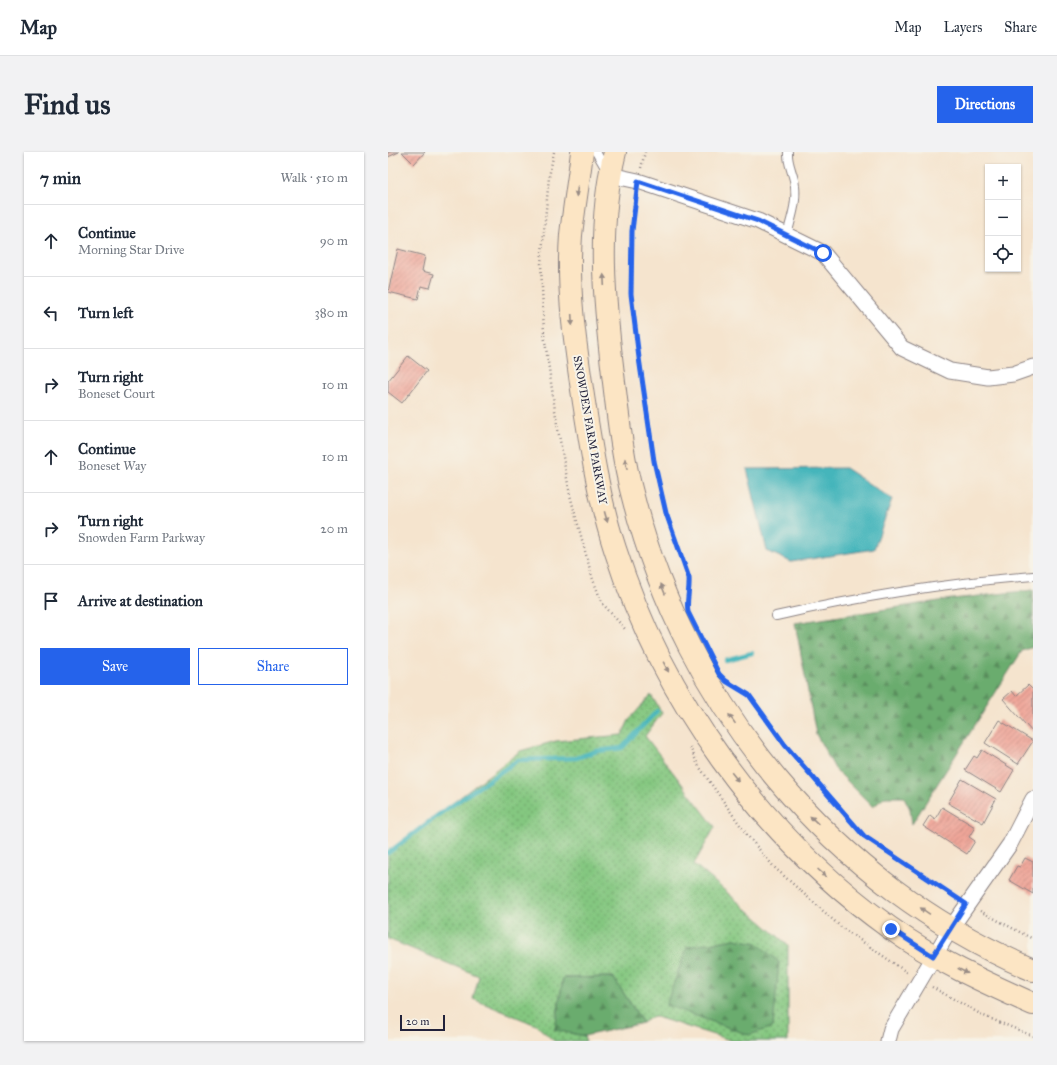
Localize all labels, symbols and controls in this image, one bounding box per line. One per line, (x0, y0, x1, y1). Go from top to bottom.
text: Map (20, 16, 57, 39)
text: Map (894, 19, 922, 36)
text: Layers (944, 19, 982, 36)
text: Share (1004, 19, 1037, 36)
button: Directions (937, 86, 1033, 123)
text: Find us (24, 87, 110, 122)
map controls (985, 164, 1021, 272)
button: + (985, 164, 1021, 200)
text: 7 min (40, 168, 81, 189)
text: Walk · 510 m (280, 170, 348, 186)
one-way arrow (574, 185, 580, 197)
button: − (985, 200, 1021, 236)
text: Continue (78, 224, 136, 242)
icon: ahead (40, 230, 62, 252)
text: 90 m (320, 233, 348, 249)
button: locate (985, 236, 1021, 272)
text: Morning Star Drive (78, 242, 185, 258)
route start (814, 244, 832, 262)
one-way arrow (601, 273, 607, 286)
icon: left (40, 302, 62, 324)
text: Turn left (78, 304, 134, 322)
text: 380 m (315, 305, 348, 321)
one-way arrow (569, 314, 575, 327)
street label: SNOWDEN FARM PARKWAY (571, 355, 610, 506)
text: Turn right (78, 368, 143, 386)
icon: right (40, 374, 62, 396)
text: 10 m (322, 377, 348, 393)
text: Boneset Court (78, 386, 155, 402)
text: Continue (78, 440, 136, 458)
icon: ahead (40, 446, 62, 468)
text: 10 m (322, 449, 348, 465)
text: Boneset Way (78, 458, 146, 474)
one-way arrow (623, 458, 629, 471)
one-way arrow (603, 511, 609, 523)
text: Turn right (78, 512, 143, 530)
icon: right (40, 518, 62, 540)
text: 20 m (320, 521, 348, 537)
text: Snowden Farm Parkway (78, 530, 205, 546)
one-way arrow (660, 583, 666, 594)
icon: arrive (40, 590, 62, 612)
text: Arrive at destination (78, 592, 203, 610)
button: Save (40, 648, 190, 685)
button: Share (198, 648, 348, 685)
one-way arrow (663, 661, 669, 673)
one-way arrow (728, 714, 736, 724)
one-way arrow (730, 772, 739, 783)
one-way arrow (809, 815, 819, 825)
one-way arrow (817, 868, 827, 878)
one-way arrow (920, 907, 930, 915)
route end (882, 920, 900, 938)
one-way arrow (957, 968, 969, 975)
scale bar (400, 1013, 445, 1032)
text: 20 m (406, 1015, 429, 1028)

